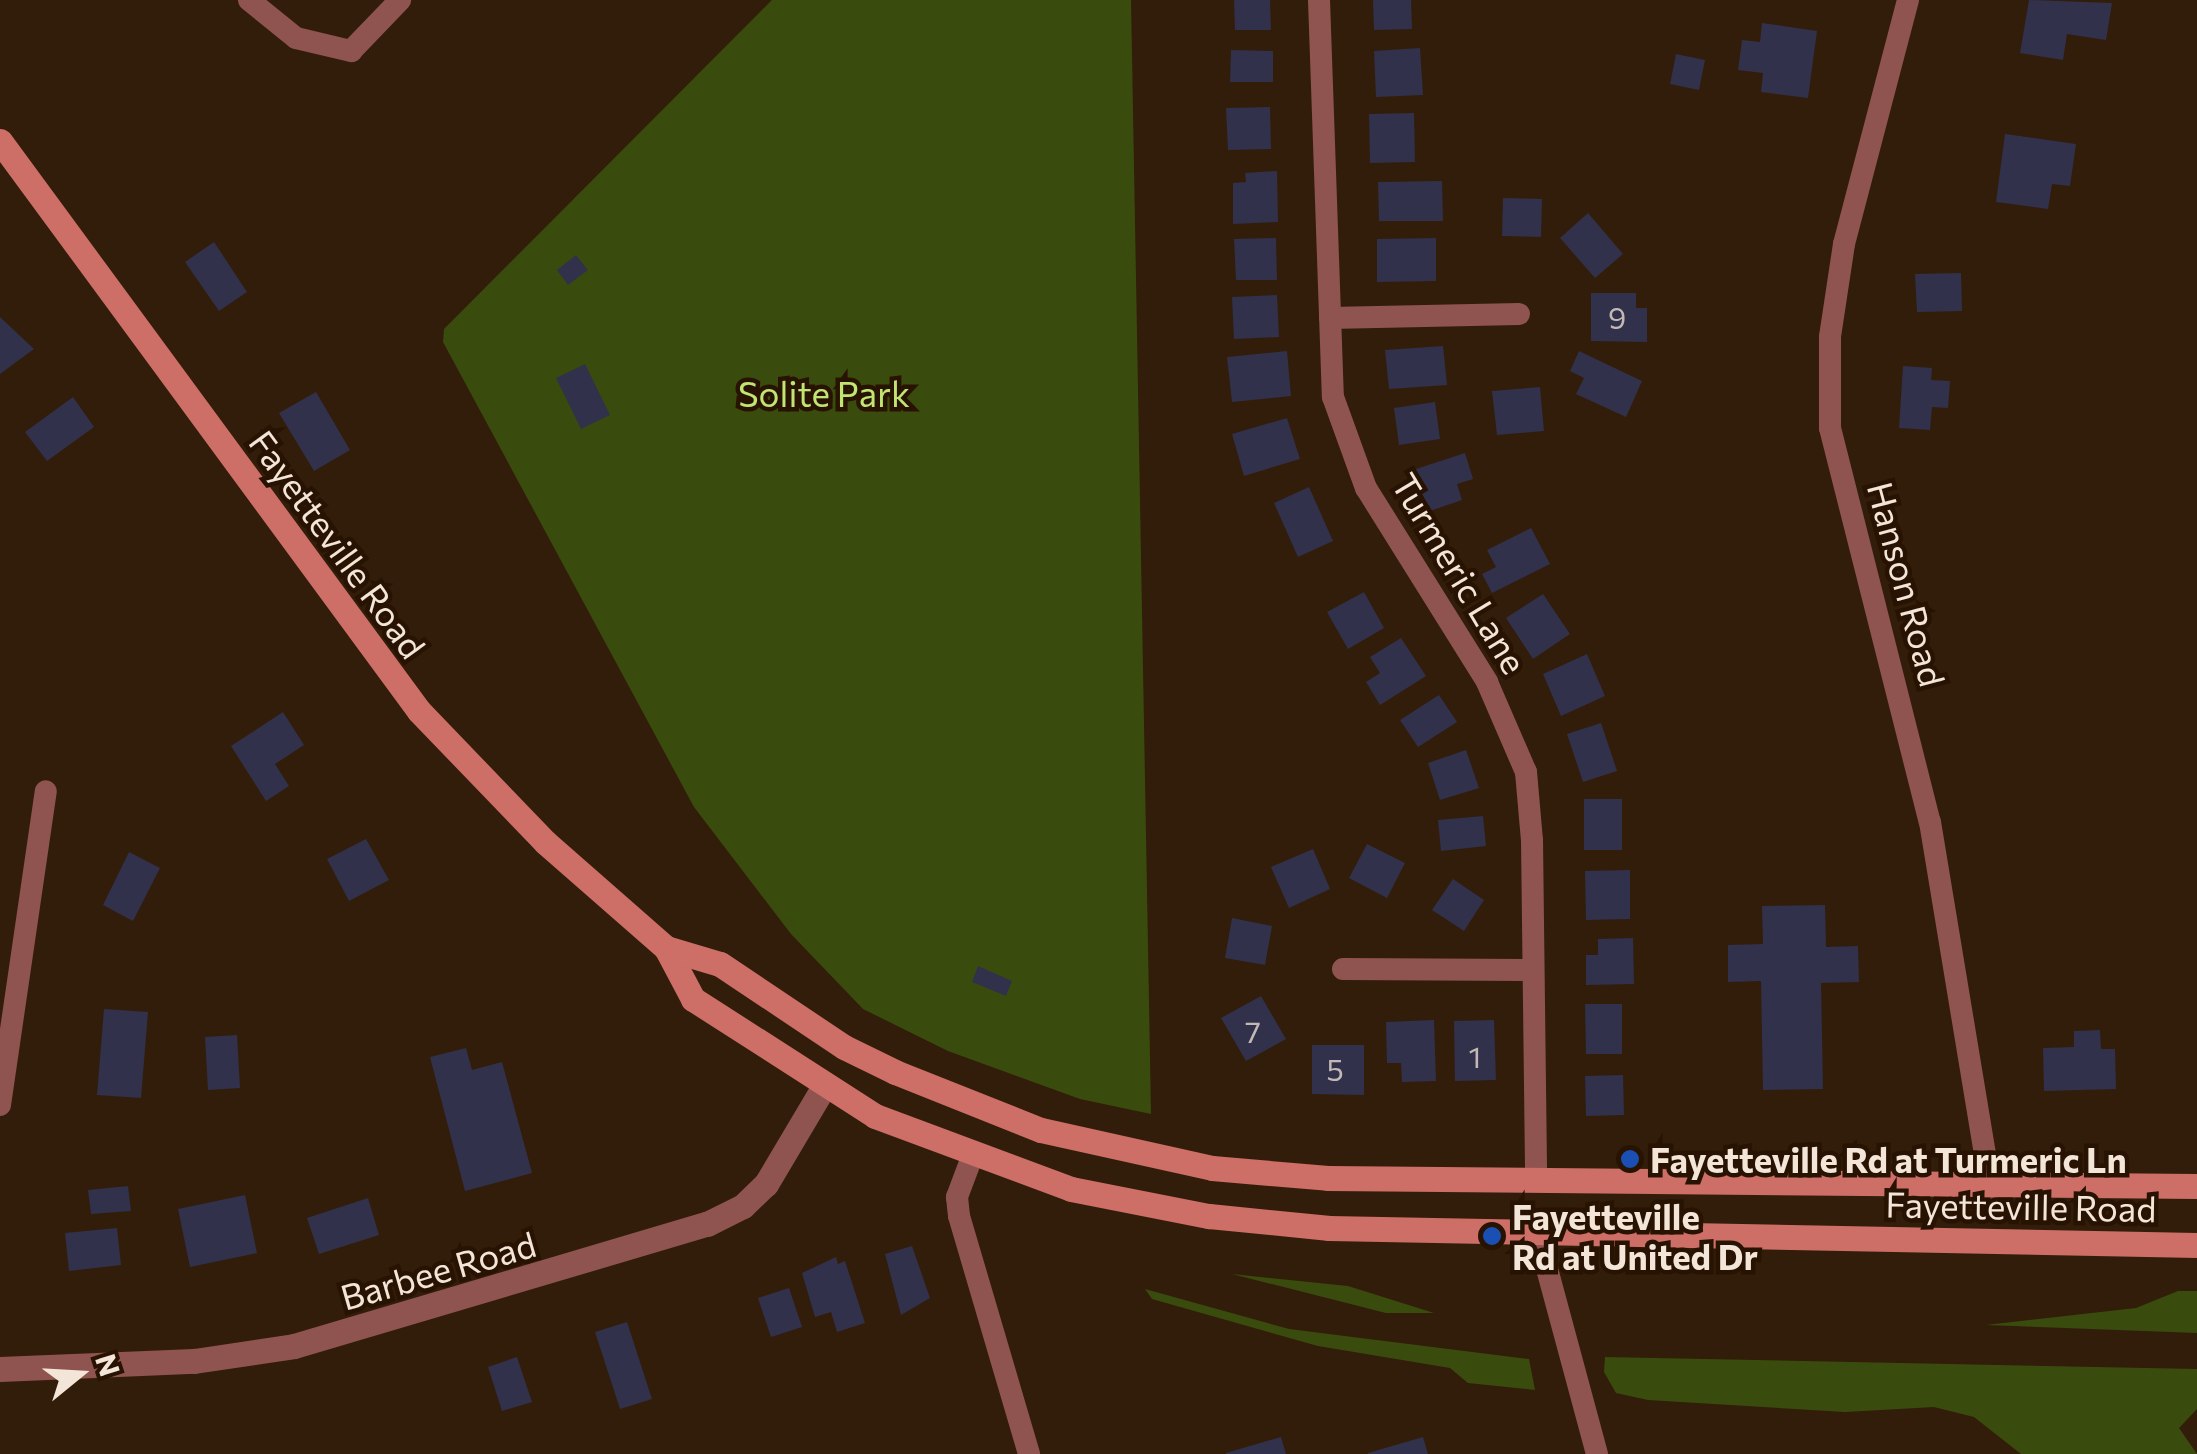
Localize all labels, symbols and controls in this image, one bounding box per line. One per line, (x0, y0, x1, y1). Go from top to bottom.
house number: 9 (1608, 299, 1626, 335)
park label: Solite Park (738, 372, 910, 414)
street label: Fayetteville Road (241, 422, 435, 666)
street label: Turmeric Lane (1384, 465, 1536, 681)
street label: Hanson Road (1860, 477, 1954, 691)
house number: 7 (1245, 1013, 1261, 1049)
house number: 1 (1469, 1038, 1481, 1074)
house number: 5 (1326, 1051, 1344, 1087)
place label: Fayetteville Rd at Turmeric Ln (1650, 1138, 2127, 1180)
marker: Fayetteville Rd at Turmeric Ln (1619, 1148, 1641, 1170)
street label: Fayetteville Road (1885, 1183, 2157, 1229)
place label: Fayetteville Rd at United Dr (1512, 1195, 1758, 1277)
street label: Barbee Road (336, 1222, 540, 1318)
marker: Fayetteville Rd at United Dr (1481, 1225, 1503, 1247)
north arrow (30, 1324, 130, 1424)
text: N (89, 1349, 128, 1380)

